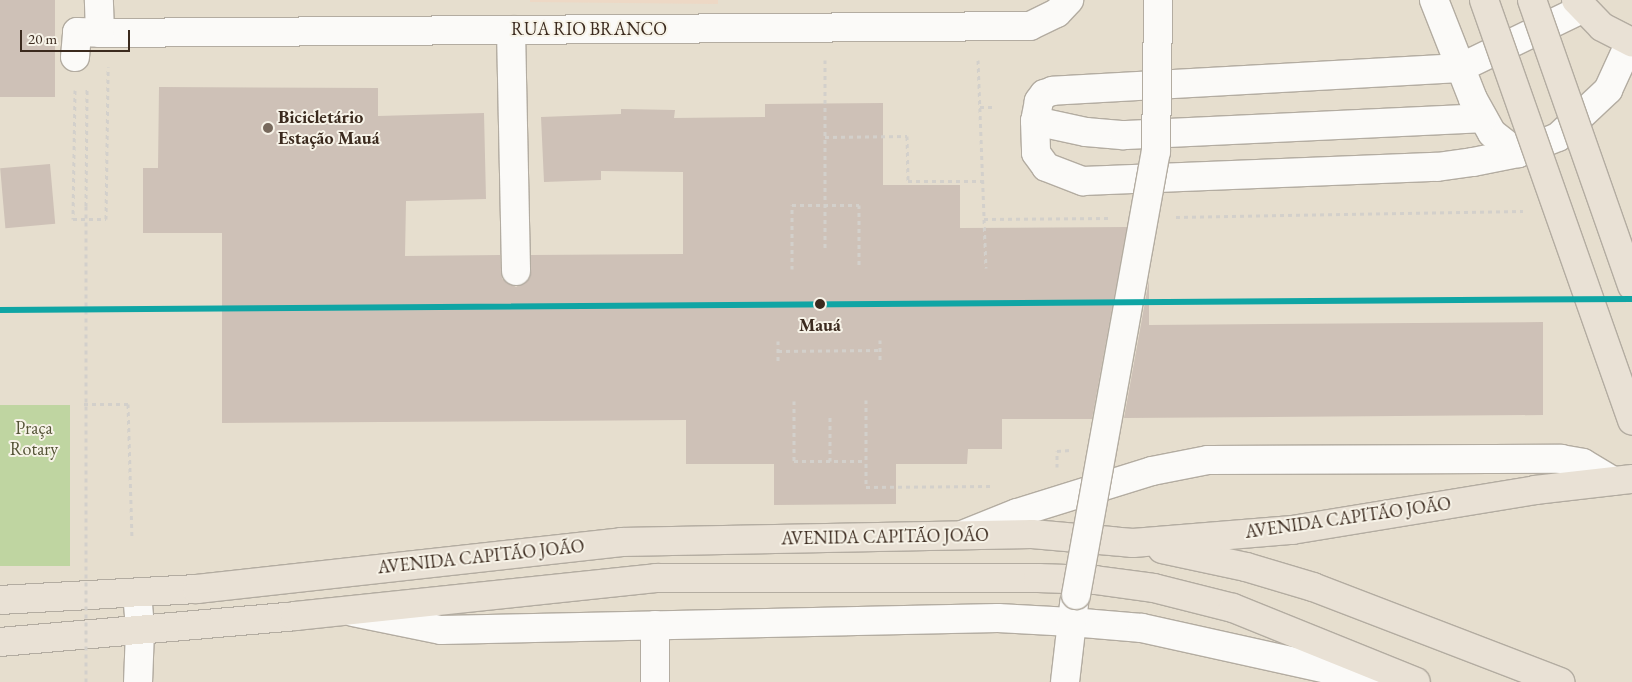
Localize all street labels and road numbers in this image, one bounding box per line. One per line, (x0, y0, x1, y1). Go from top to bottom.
street label: RUA RIO BRANCO (511, 18, 667, 40)
street label: AVENIDA CAPITÃO JOÃO (1244, 493, 1452, 543)
street label: AVENIDA CAPITÃO JOÃO (781, 524, 989, 550)
street label: AVENIDA CAPITÃO JOÃO (377, 535, 585, 579)

